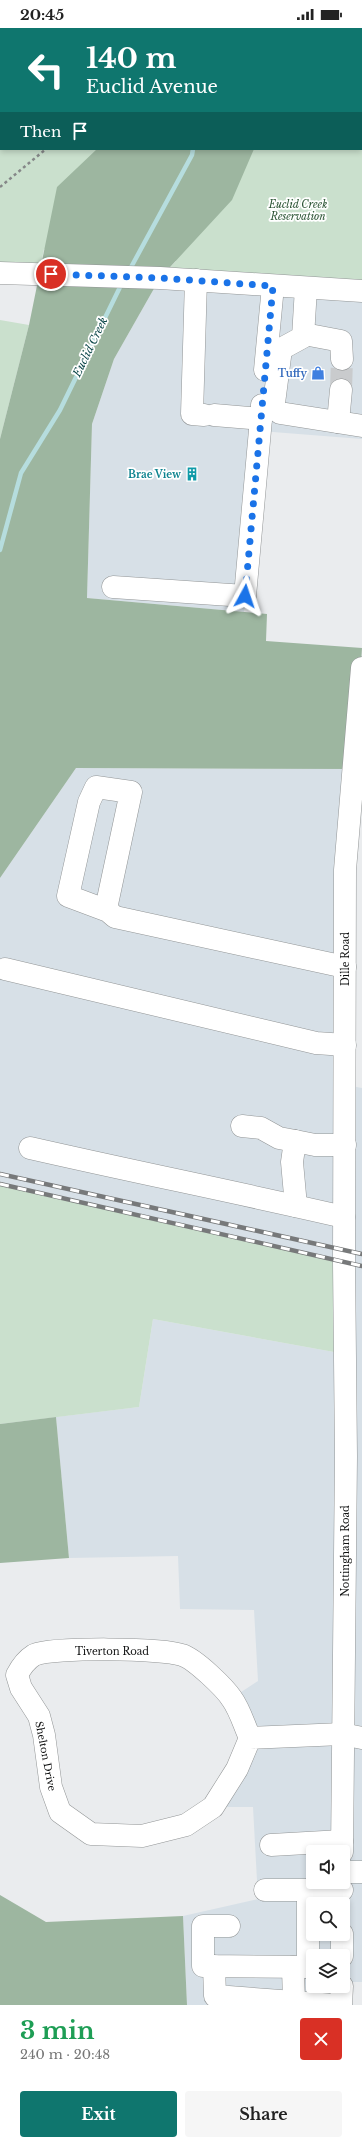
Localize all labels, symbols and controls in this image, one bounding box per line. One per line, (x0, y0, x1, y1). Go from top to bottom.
text: 20:45 (20, 5, 64, 24)
text: 140 m (86, 41, 176, 76)
icon: left (20, 44, 72, 96)
text: Euclid Avenue (86, 76, 218, 98)
icon: arrive (69, 120, 91, 142)
text: Then (20, 122, 61, 141)
park label: Euclid Creek Reservation (268, 198, 327, 223)
pin (34, 257, 68, 291)
icon: arrive (40, 263, 62, 285)
water label: Euclid Creek (69, 315, 111, 380)
shop icon: Tuffy (310, 365, 326, 381)
place label: Tuffy (278, 367, 308, 380)
building icon: Brae View (184, 466, 200, 482)
place label: Brae View (128, 468, 181, 481)
position arrow (224, 575, 266, 617)
street label: Dille Road (339, 932, 352, 986)
street label: Nottingham Road (339, 1505, 352, 1597)
street label: Tiverton Road (75, 1645, 149, 1658)
street label: Shelton Drive (32, 1720, 59, 1792)
map controls (306, 1845, 350, 1993)
button: sound (306, 1845, 350, 1889)
button: search (306, 1897, 350, 1941)
button: layers (306, 1949, 350, 1993)
text: 3 min (20, 2016, 94, 2045)
button: close (300, 2018, 342, 2060)
text: 240 m · 20:48 (20, 2046, 110, 2063)
button: Exit (20, 2091, 177, 2137)
button: Share (185, 2091, 342, 2137)

